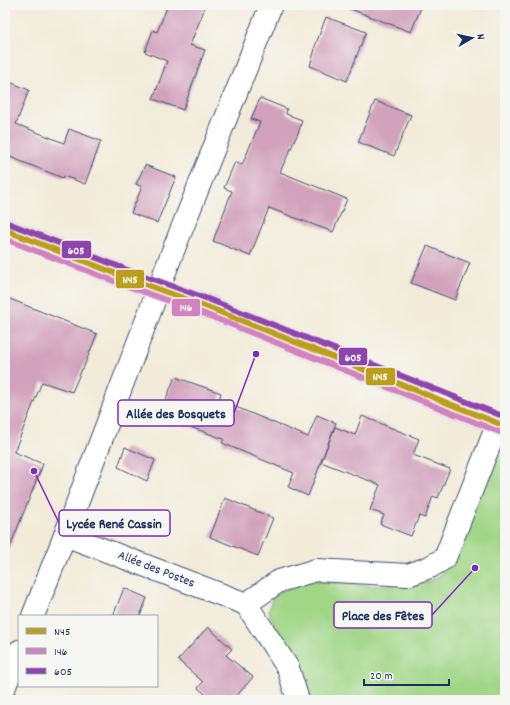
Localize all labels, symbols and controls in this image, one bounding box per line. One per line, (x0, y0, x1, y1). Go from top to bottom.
north arrow (452, 18, 492, 58)
text: N (472, 33, 488, 41)
line badge: 605 (61, 240, 92, 259)
text: 605 (68, 244, 84, 260)
line badge: N45 (115, 269, 145, 289)
text: N45 (122, 273, 138, 289)
line badge: 146 (171, 298, 201, 317)
text: 146 (180, 301, 193, 317)
line badge: 605 (338, 347, 368, 366)
text: 605 (345, 351, 361, 367)
line badge: N45 (365, 367, 396, 386)
text: N45 (372, 370, 388, 386)
callout: Allée des Bosquets (118, 400, 234, 426)
text: Allée des Bosquets (126, 405, 226, 425)
callout: Lycée René Cassin (59, 510, 170, 536)
text: Lycée René Cassin (66, 515, 162, 535)
street label: Allée des Postes (115, 547, 197, 593)
callout: Place des Fêtes (334, 602, 432, 628)
text: Place des Fêtes (342, 607, 424, 627)
legend (18, 615, 158, 687)
text: N45 (54, 624, 70, 641)
text: 146 (54, 644, 68, 661)
scale bar (364, 661, 449, 687)
text: 605 (54, 664, 72, 681)
text: 20 m (370, 668, 393, 685)

